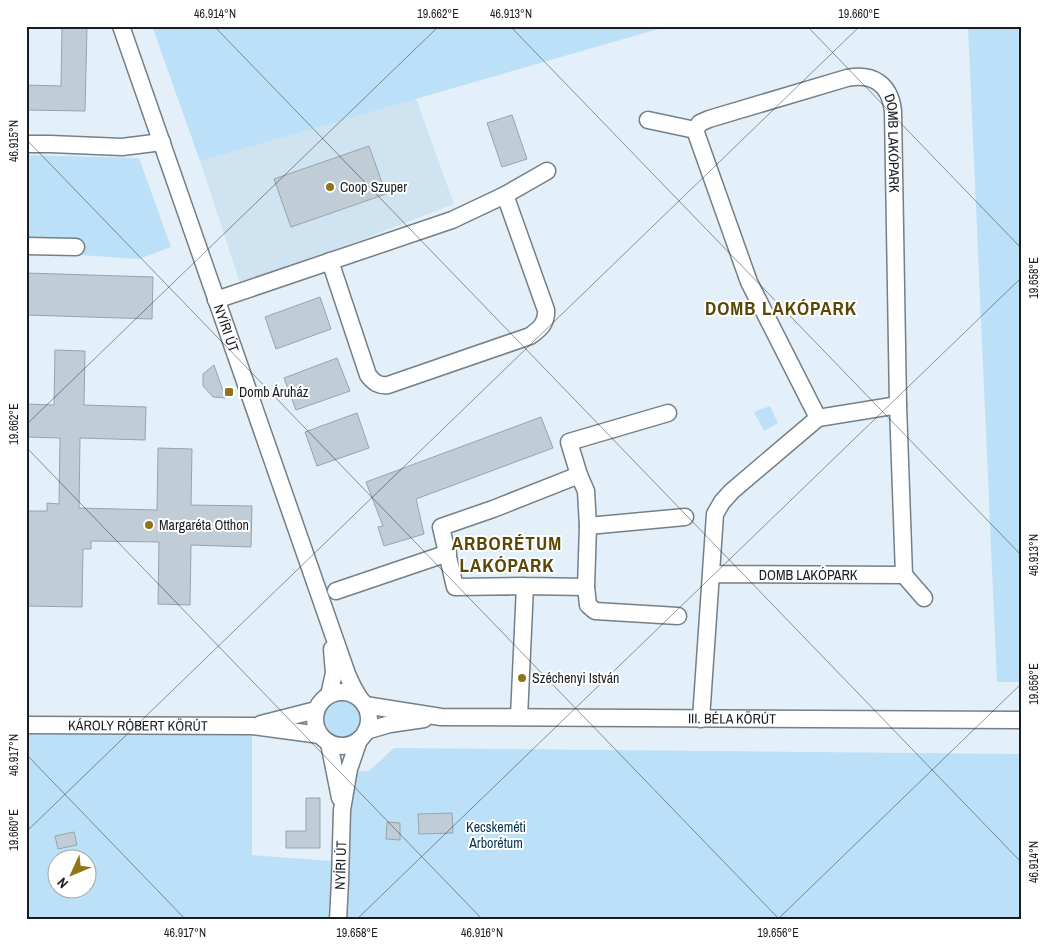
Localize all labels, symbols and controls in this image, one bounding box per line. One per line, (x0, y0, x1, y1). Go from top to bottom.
text: 46.914°N (194, 6, 236, 22)
text: 19.662°E (417, 6, 459, 22)
text: 46.913°N (490, 6, 532, 22)
text: 19.660°E (838, 6, 880, 22)
street label: DOMB LAKÓPARK (880, 91, 903, 193)
text: 46.915°N (6, 120, 22, 162)
place label: Coop Szuper (340, 178, 407, 196)
marker: Coop Szuper (324, 181, 336, 193)
text: 19.658°E (1026, 257, 1042, 299)
district label: DOMB LAKÓPARK (705, 295, 857, 321)
street label: NYÍRI ÚT (210, 302, 243, 354)
place label: Domb Áruház (239, 383, 309, 401)
marker: Domb Áruház (223, 386, 235, 398)
text: 19.662°E (6, 403, 22, 445)
place label: Margaréta Otthon (159, 516, 249, 534)
marker: Margaréta Otthon (143, 519, 155, 531)
district label: ARBORÉTUM LAKÓPARK (452, 530, 562, 578)
text: 46.913°N (1026, 534, 1042, 576)
street label: DOMB LAKÓPARK (759, 566, 858, 584)
text: 19.656°E (1026, 663, 1042, 705)
place label: Széchenyi István (532, 669, 619, 687)
marker: Széchenyi István (516, 672, 528, 684)
street label: III. BÉLA KÖRÚT (688, 709, 776, 728)
street label: KÁROLY RÓBERT KÖRÚT (68, 716, 208, 735)
text: 46.917°N (6, 734, 22, 776)
text: 19.660°E (6, 809, 22, 851)
park label: Kecskeméti Arborétum (466, 818, 526, 852)
street label: NYÍRI ÚT (331, 840, 350, 890)
text: 46.914°N (1026, 841, 1042, 883)
north arrow (48, 848, 98, 898)
text: N (53, 874, 72, 892)
text: 46.917°N (164, 925, 206, 941)
text: 19.658°E (336, 925, 378, 941)
text: 46.916°N (461, 925, 503, 941)
text: 19.656°E (757, 925, 799, 941)

